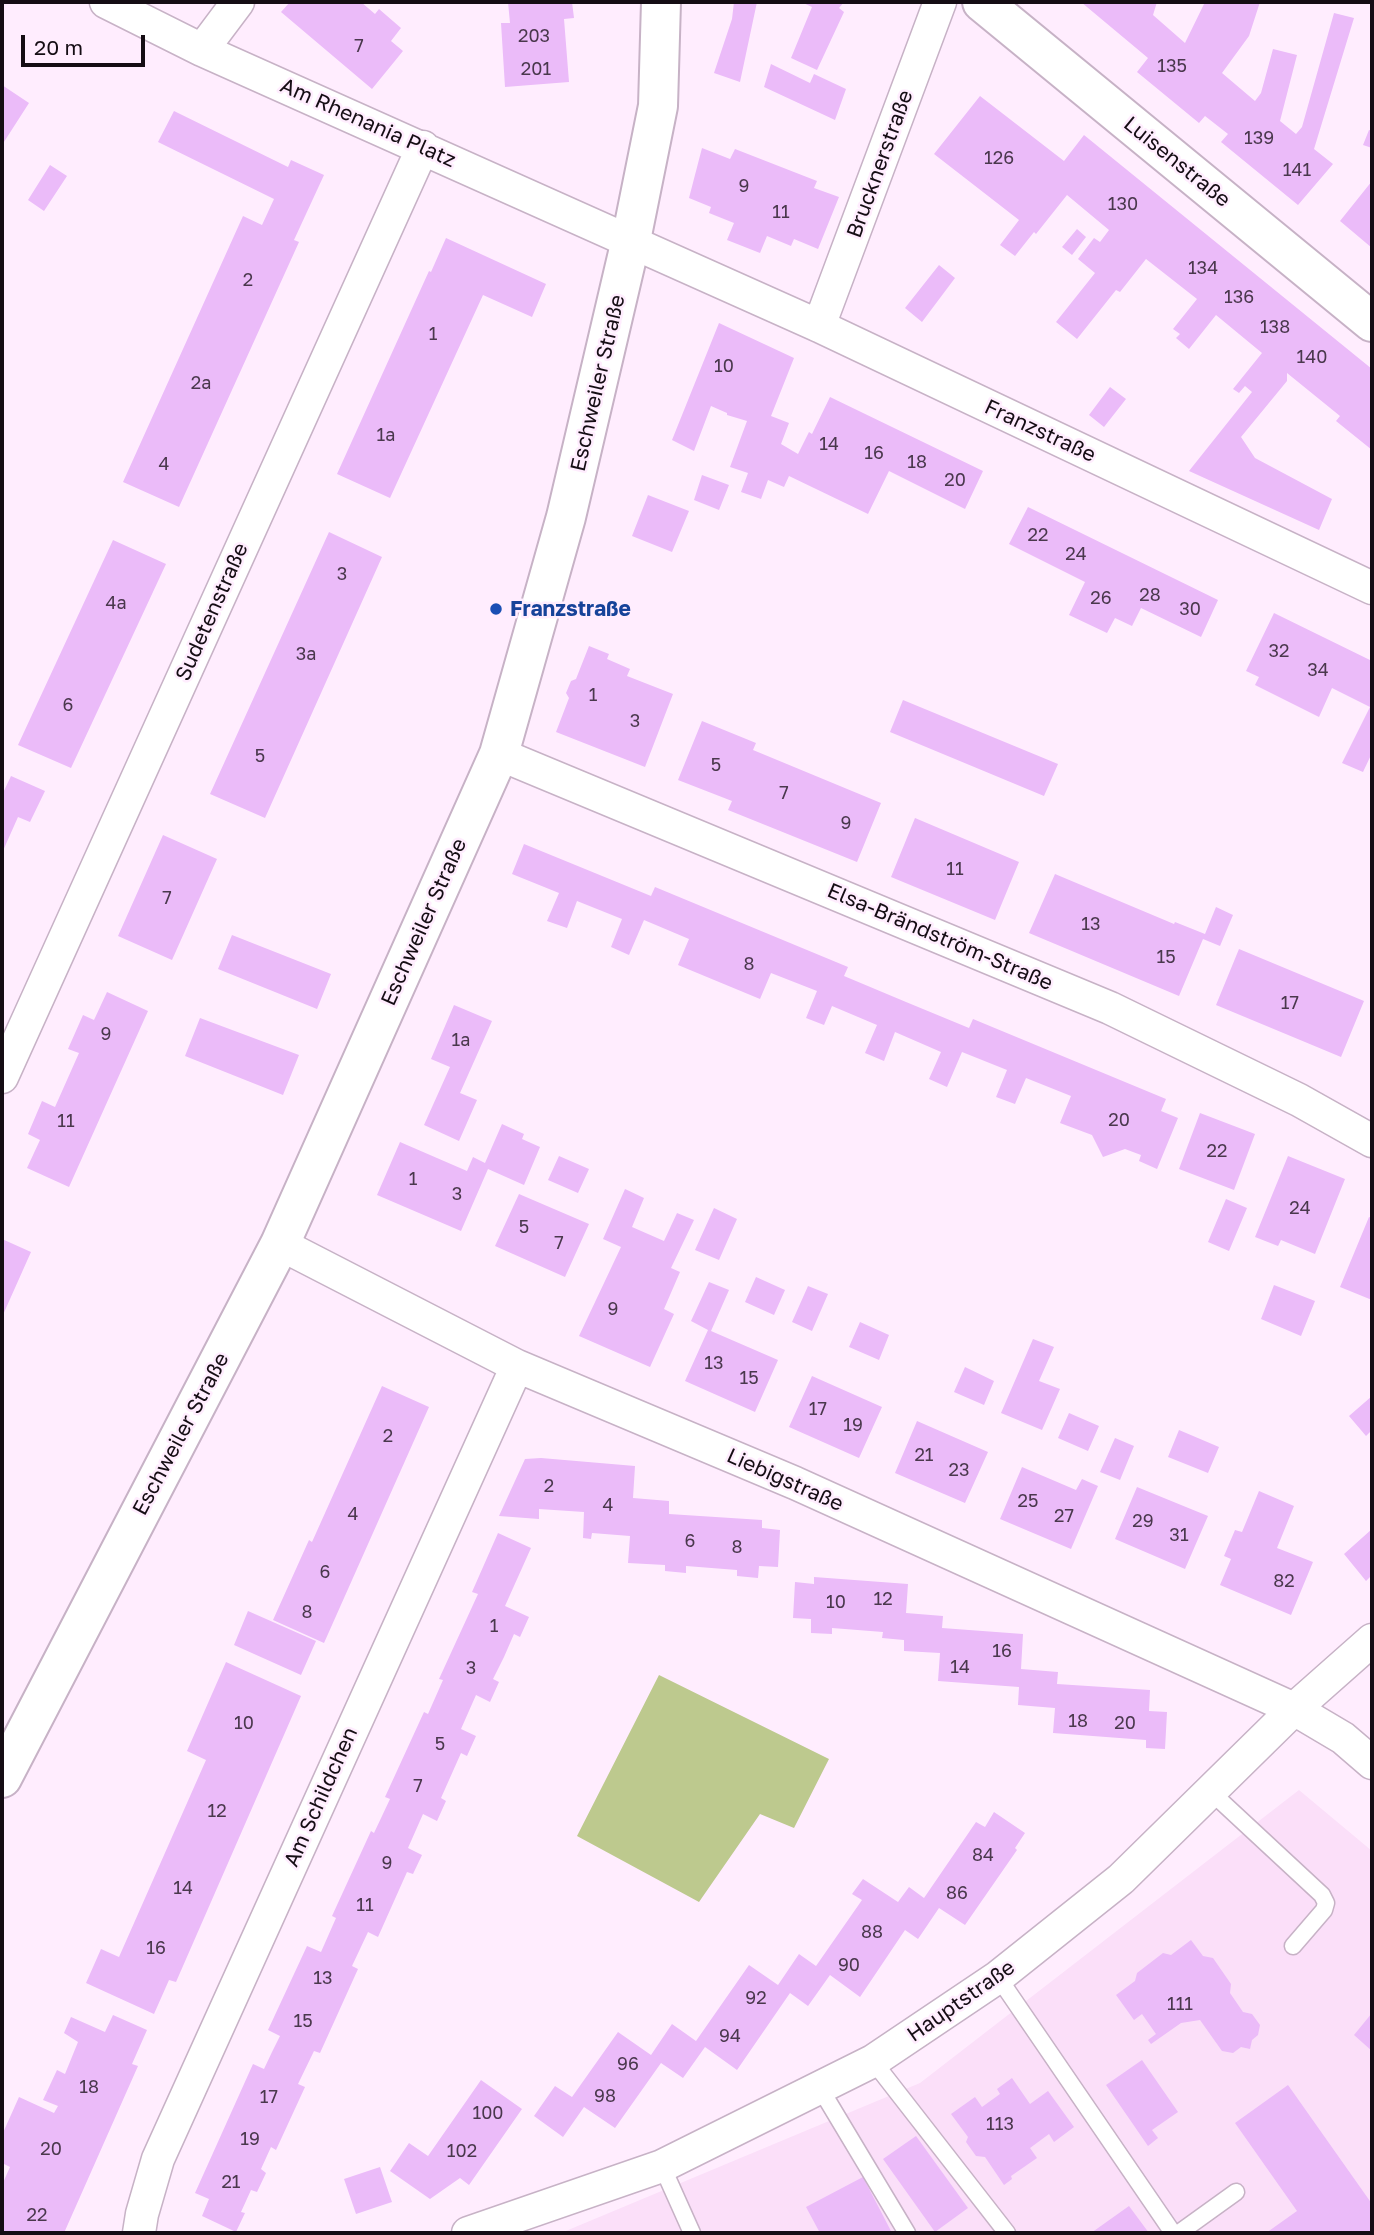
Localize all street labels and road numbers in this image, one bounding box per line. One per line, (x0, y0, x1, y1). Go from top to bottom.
street label: Am Rhenania Platz (276, 73, 460, 173)
street label: Brucknerstraße (842, 87, 918, 241)
street label: Luisenstraße (1119, 111, 1235, 213)
street label: Eschweiler Straße (565, 292, 631, 474)
street label: Franzstraße (980, 394, 1100, 468)
street label: Sudetenstraße (170, 539, 254, 685)
street label: Eschweiler Straße (376, 834, 472, 1010)
street label: Elsa-Brändström-Straße (823, 878, 1057, 996)
street label: Eschweiler Straße (128, 1348, 234, 1520)
street label: Liebigstraße (723, 1443, 847, 1517)
street label: Am Schildchen (279, 1723, 363, 1871)
street label: Hauptstraße (902, 1955, 1020, 2047)

